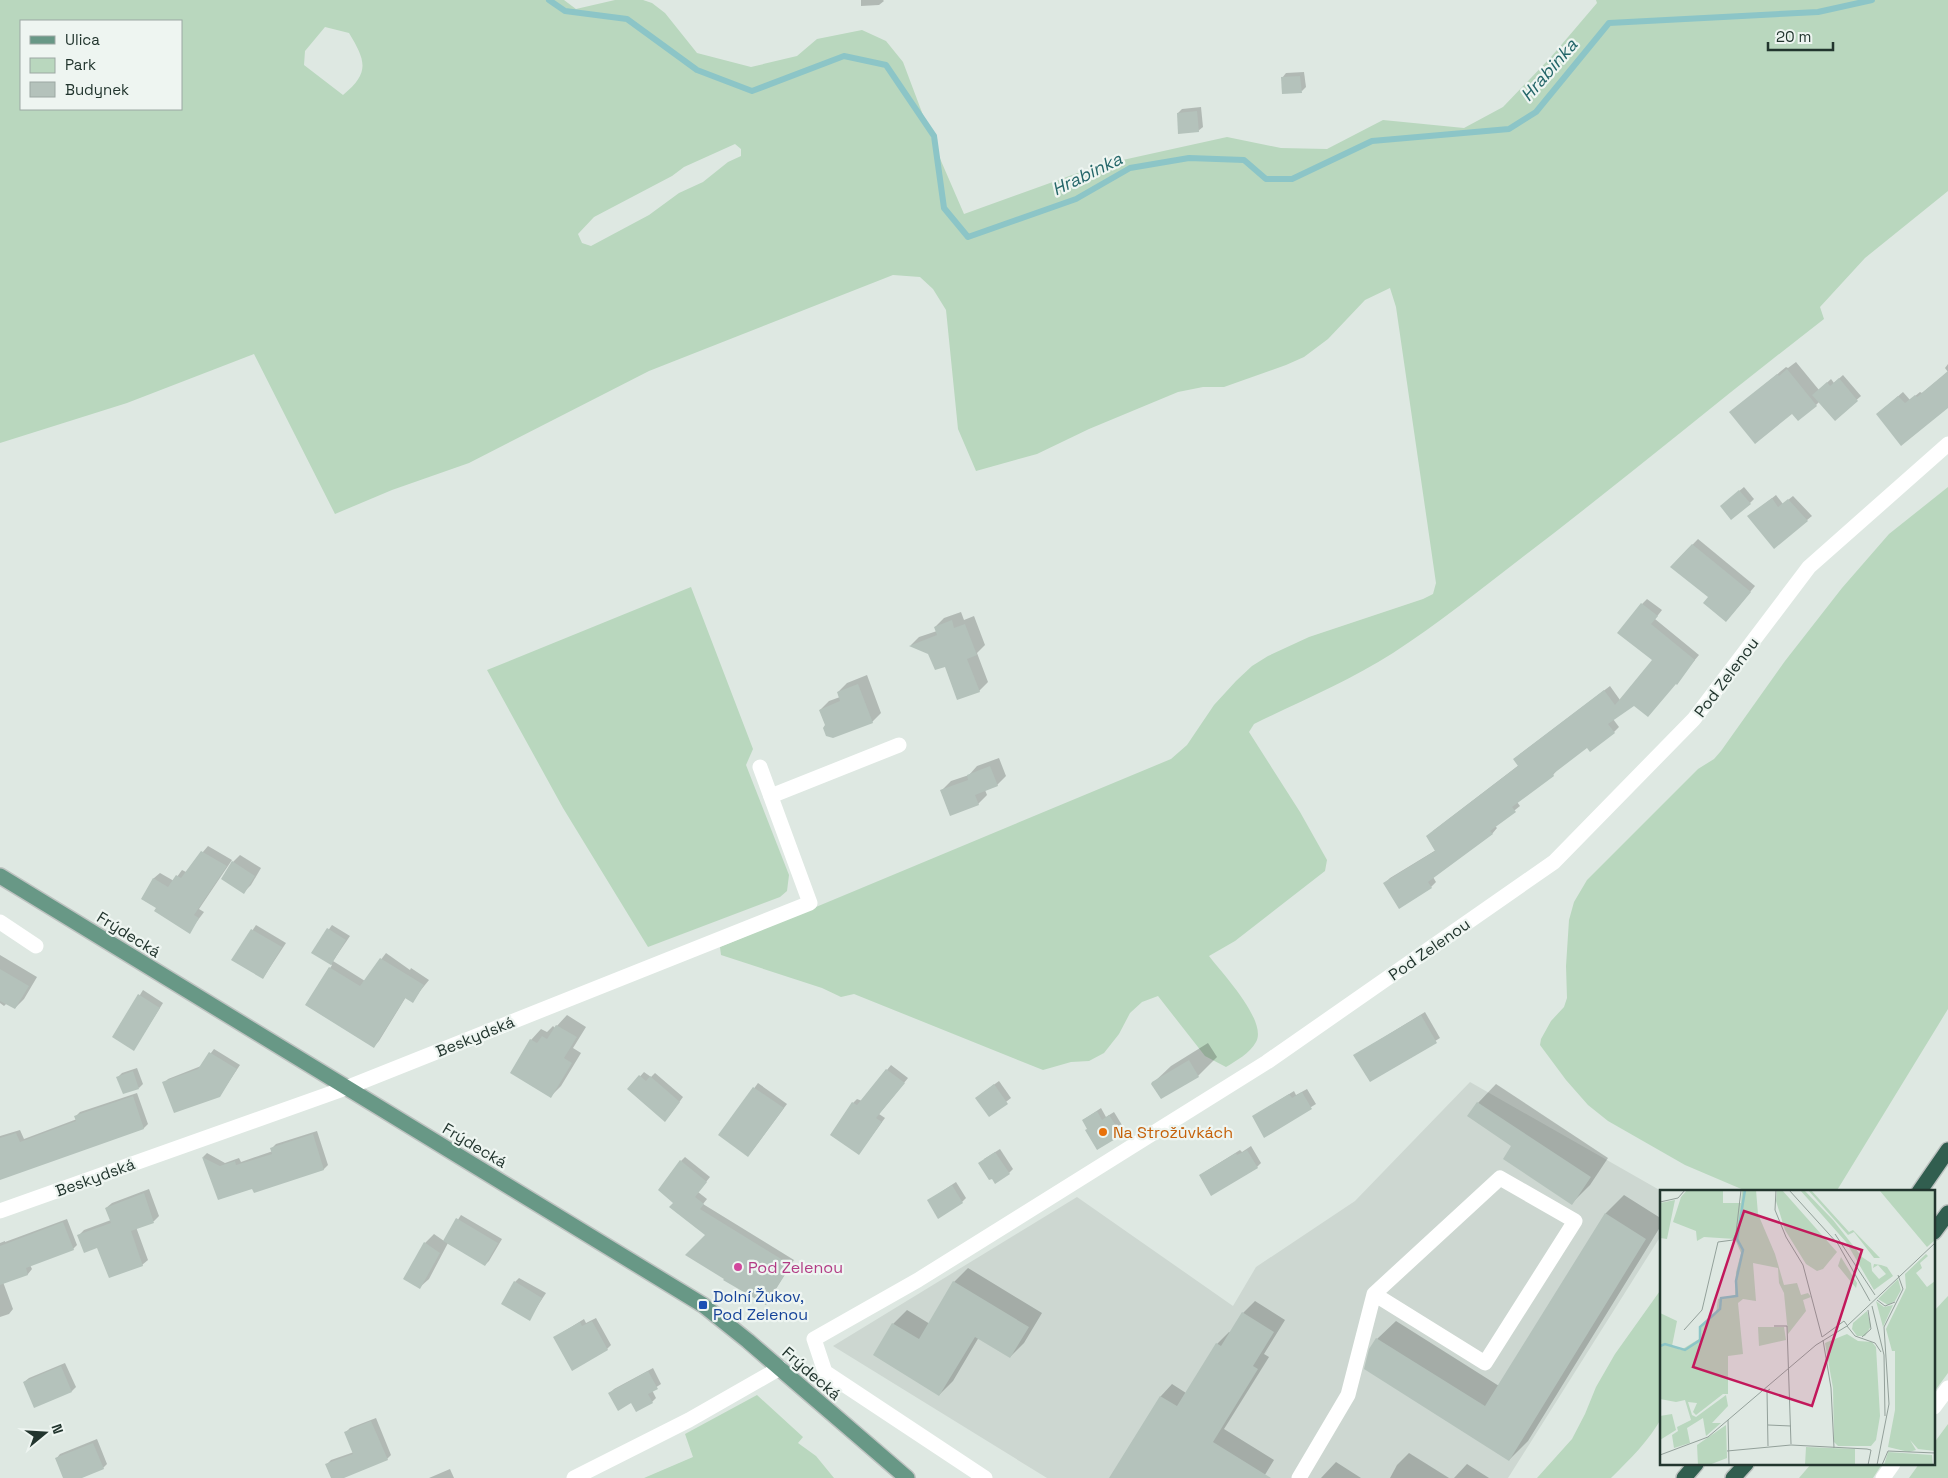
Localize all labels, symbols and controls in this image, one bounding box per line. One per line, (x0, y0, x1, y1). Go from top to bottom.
legend (20, 20, 182, 110)
scale bar (1768, 20, 1833, 52)
text: 20 m (1776, 27, 1811, 46)
text: Ulica (65, 30, 100, 49)
water label: Hrabinka (1515, 33, 1582, 106)
text: Park (65, 55, 96, 74)
text: Budynek (65, 80, 129, 99)
water label: Hrabinka (1048, 146, 1126, 200)
street label: Pod Zelenou (1689, 633, 1763, 722)
street label: Frýdecká (93, 907, 165, 962)
street label: Pod Zelenou (1384, 914, 1474, 985)
street label: Beskydská (433, 1011, 518, 1062)
street label: Frýdecká (439, 1118, 511, 1173)
place label: Na Strožůvkách (1113, 1122, 1233, 1143)
marker: Na Strožůvkách (1097, 1126, 1109, 1138)
street label: Beskydská (52, 1153, 138, 1202)
inset map (1660, 1190, 1936, 1466)
place label: Pod Zelenou (748, 1257, 843, 1278)
marker: Pod Zelenou (732, 1261, 744, 1273)
place label: Dolní Žukov, Pod Zelenou (713, 1286, 808, 1325)
marker: Dolní Žukov, Pod Zelenou (697, 1299, 709, 1311)
street label: Frýdecká (778, 1342, 846, 1405)
north arrow (20, 1408, 70, 1458)
text: N (47, 1422, 67, 1436)

